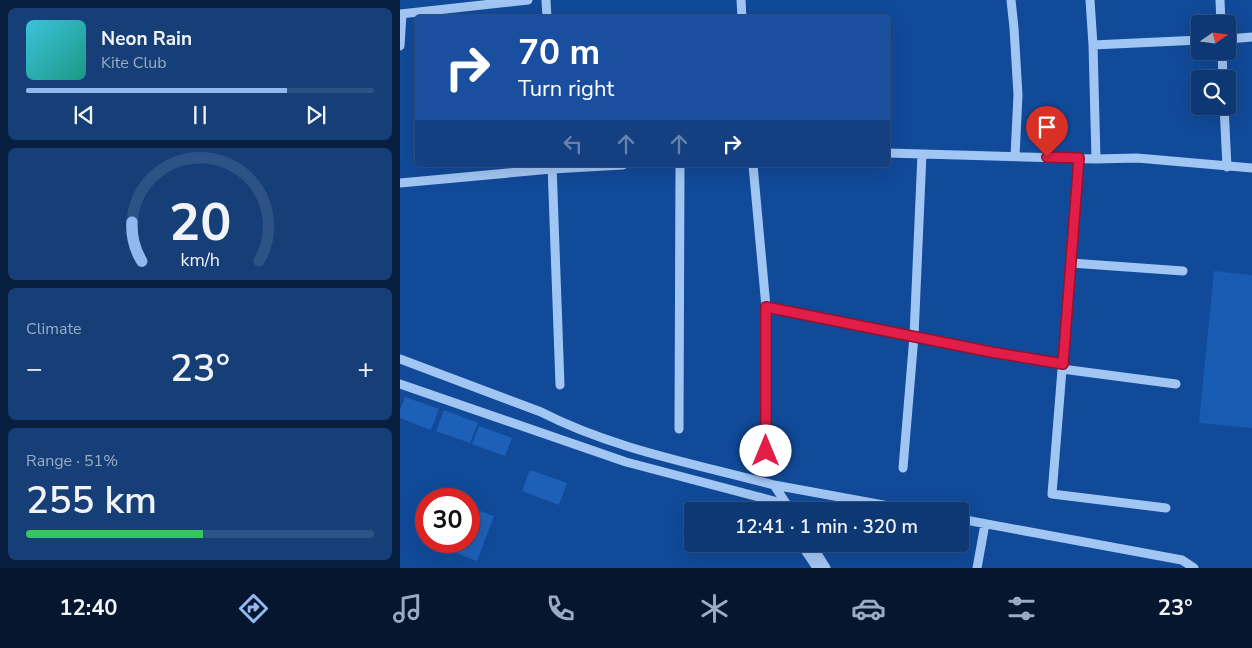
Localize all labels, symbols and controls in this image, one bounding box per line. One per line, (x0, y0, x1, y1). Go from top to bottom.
north arrow (1191, 15, 1236, 60)
map controls (1191, 15, 1236, 115)
text: Neon Rain (101, 26, 192, 52)
text: 70 m (518, 29, 600, 76)
icon: right (435, 35, 500, 100)
text: Kite Club (101, 52, 167, 74)
button: search (1191, 70, 1236, 115)
text: Turn right (518, 74, 614, 104)
icon: previous (70, 101, 98, 129)
icon: pause (186, 101, 214, 129)
icon: next (302, 101, 330, 129)
pin (1026, 106, 1068, 157)
icon: arrive (1033, 113, 1061, 141)
icon: left (559, 130, 587, 158)
icon: ahead (612, 130, 640, 158)
icon: ahead (665, 130, 693, 158)
icon: right (718, 130, 746, 158)
text: 20 (169, 187, 231, 258)
text: km/h (180, 248, 220, 272)
text: Climate (26, 318, 81, 340)
text: 23° (170, 343, 230, 394)
text: − (26, 350, 43, 388)
text: + (357, 350, 374, 388)
position arrow (739, 424, 791, 476)
text: Range · 51% (26, 450, 118, 472)
text: 255 km (26, 475, 157, 526)
speed limit sign: 30 (415, 488, 480, 553)
text: 12:41 · 1 min · 320 m (735, 514, 918, 540)
icon: directions (236, 591, 271, 626)
icon: music (390, 591, 425, 626)
icon: phone (543, 591, 578, 626)
icon: climate (697, 591, 732, 626)
icon: car (851, 591, 886, 626)
icon: filters (1004, 591, 1039, 626)
text: 12:40 (59, 593, 118, 623)
text: 23° (1158, 593, 1193, 623)

